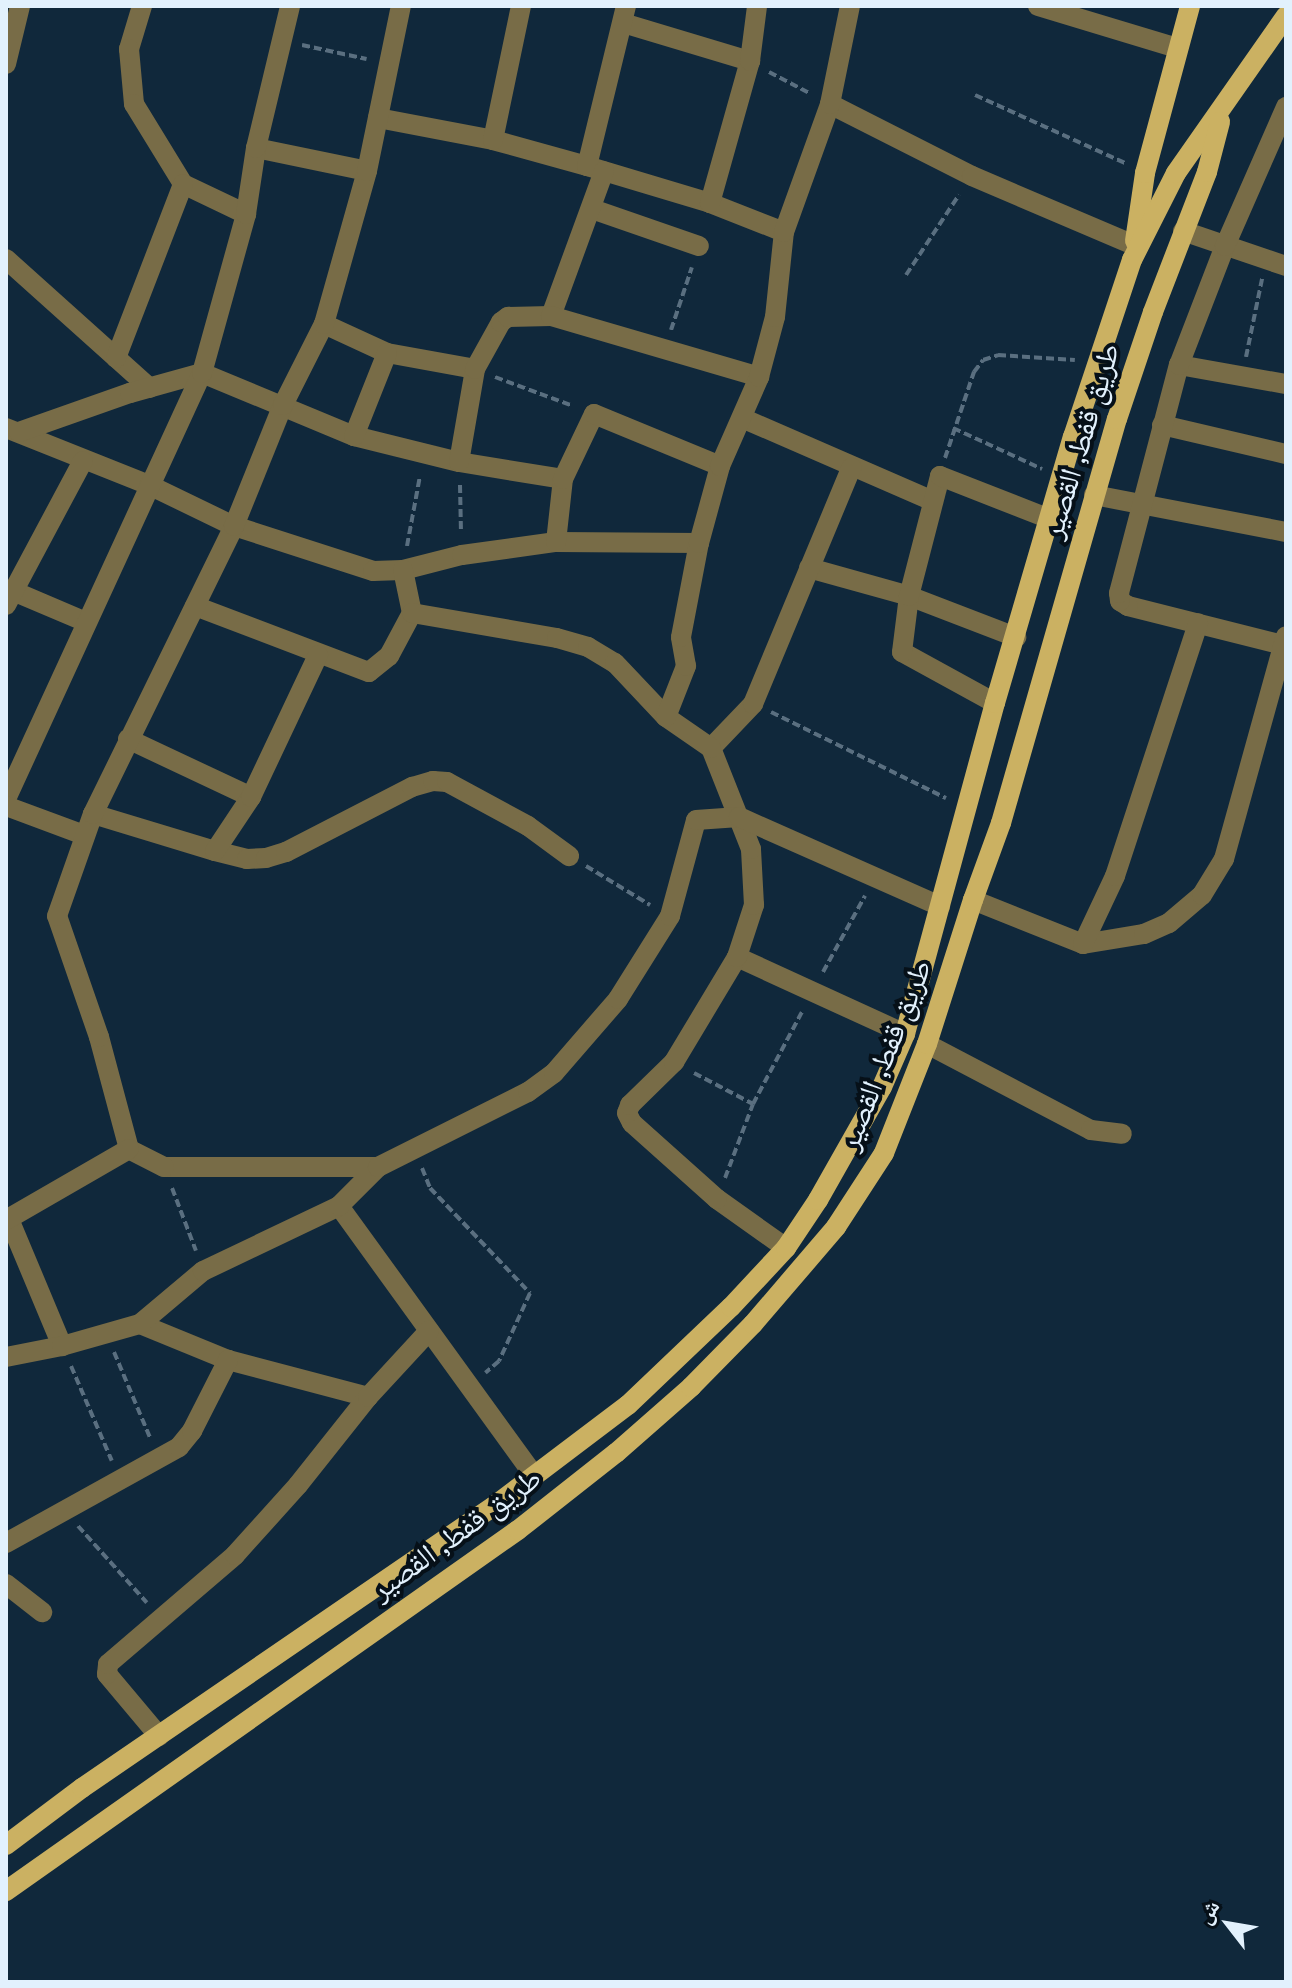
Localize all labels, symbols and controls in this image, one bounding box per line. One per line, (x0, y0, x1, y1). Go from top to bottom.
street label: طريق قفط, القصير (1034, 339, 1128, 543)
street label: طريق قفط, القصير (830, 954, 940, 1156)
street label: طريق قفط, القصير (363, 1460, 549, 1608)
north arrow (1188, 1884, 1268, 1964)
text: ش (1189, 1894, 1225, 1929)

